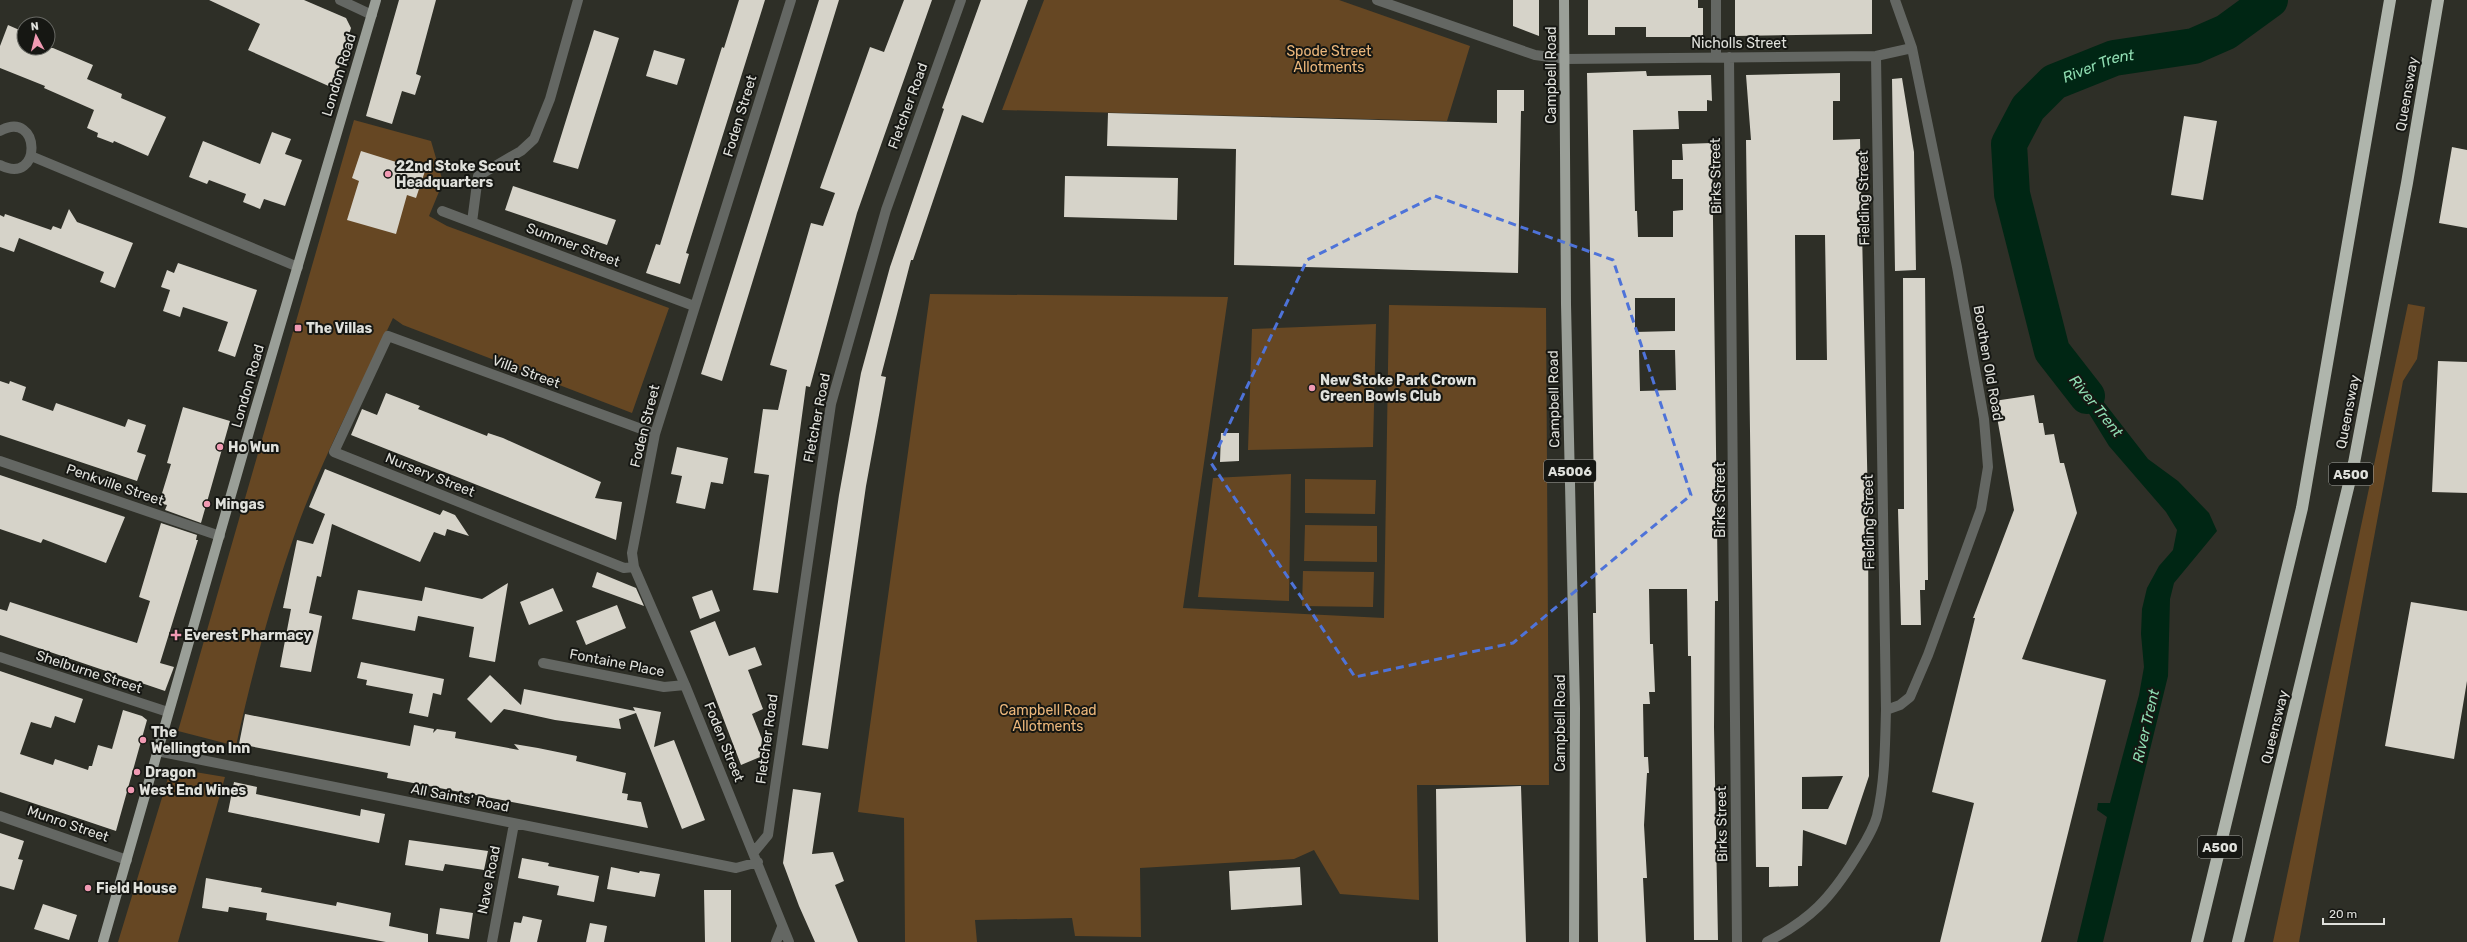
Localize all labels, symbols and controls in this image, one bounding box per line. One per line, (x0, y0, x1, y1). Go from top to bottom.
north arrow (16, 16, 56, 56)
text: N (30, 20, 40, 34)
street label: Campbell Road (1543, 26, 1560, 124)
street label: London Road (318, 32, 360, 118)
street label: Nicholls Street (1691, 35, 1787, 52)
park label: Spode Street Allotments (1286, 43, 1372, 76)
water label: River Trent (2060, 46, 2136, 87)
street label: Queensway (2392, 55, 2422, 133)
street label: Fletcher Road (885, 61, 931, 151)
street label: Foden Street (720, 73, 761, 159)
street label: Birks Street (1707, 137, 1725, 214)
street label: Fielding Street (1855, 150, 1873, 246)
place label: 22nd Stoke Scout Headquarters (396, 158, 521, 191)
marker: 22nd Stoke Scout Headquarters (383, 169, 393, 179)
street label: Summer Street (524, 219, 623, 271)
street label: Boothen Old Road (1969, 304, 2007, 422)
place label: The Villas (306, 320, 372, 337)
marker: The Villas (293, 323, 303, 333)
street label: London Road (228, 342, 268, 430)
street label: Campbell Road (1545, 350, 1563, 448)
street label: Villa Street (490, 352, 563, 392)
water label: River Trent (2065, 371, 2127, 441)
street label: Fletcher Road (800, 372, 834, 464)
place label: New Stoke Park Crown Green Bowls Club (1320, 372, 1476, 405)
street label: Queensway (2332, 373, 2364, 451)
street label: Foden Street (627, 382, 664, 469)
marker: New Stoke Park Crown Green Bowls Club (1307, 383, 1317, 393)
place label: Ho Wun (228, 439, 279, 456)
marker: Ho Wun (215, 442, 225, 452)
street label: Nursery Street (383, 449, 478, 501)
street label: Penkville Street (64, 460, 167, 510)
road number: A5006 (1544, 460, 1596, 482)
street label: Birks Street (1712, 461, 1729, 538)
road number: A500 (2329, 463, 2373, 485)
street label: Fielding Street (1860, 474, 1878, 570)
place label: Mingas (215, 496, 265, 513)
marker: Mingas (202, 499, 212, 509)
place label: Everest Pharmacy (184, 627, 312, 644)
marker: Everest Pharmacy (171, 630, 181, 640)
street label: Fontaine Place (568, 645, 666, 681)
street label: Shelburne Street (34, 647, 145, 697)
street label: Campbell Road (1552, 674, 1569, 772)
water label: River Trent (2129, 687, 2163, 765)
street label: Queensway (2258, 688, 2292, 766)
street label: Fletcher Road (752, 693, 782, 785)
street label: Foden Street (700, 700, 748, 785)
park label: Campbell Road Allotments (999, 702, 1097, 735)
place label: The Wellington Inn (151, 724, 250, 757)
marker: The Wellington Inn (138, 735, 148, 745)
place label: Dragon (145, 764, 196, 781)
marker: Dragon (132, 767, 142, 777)
street label: All Saints' Road (409, 780, 511, 816)
place label: West End Wines (139, 782, 247, 799)
marker: West End Wines (126, 785, 136, 795)
street label: Birks Street (1713, 785, 1731, 862)
street label: Munro Street (25, 802, 112, 846)
road number: A500 (2198, 836, 2242, 858)
street label: Nave Road (474, 844, 504, 916)
place label: Field House (96, 880, 177, 897)
marker: Field House (83, 883, 93, 893)
scale bar (2323, 900, 2384, 926)
text: 20 m (2329, 907, 2357, 921)

